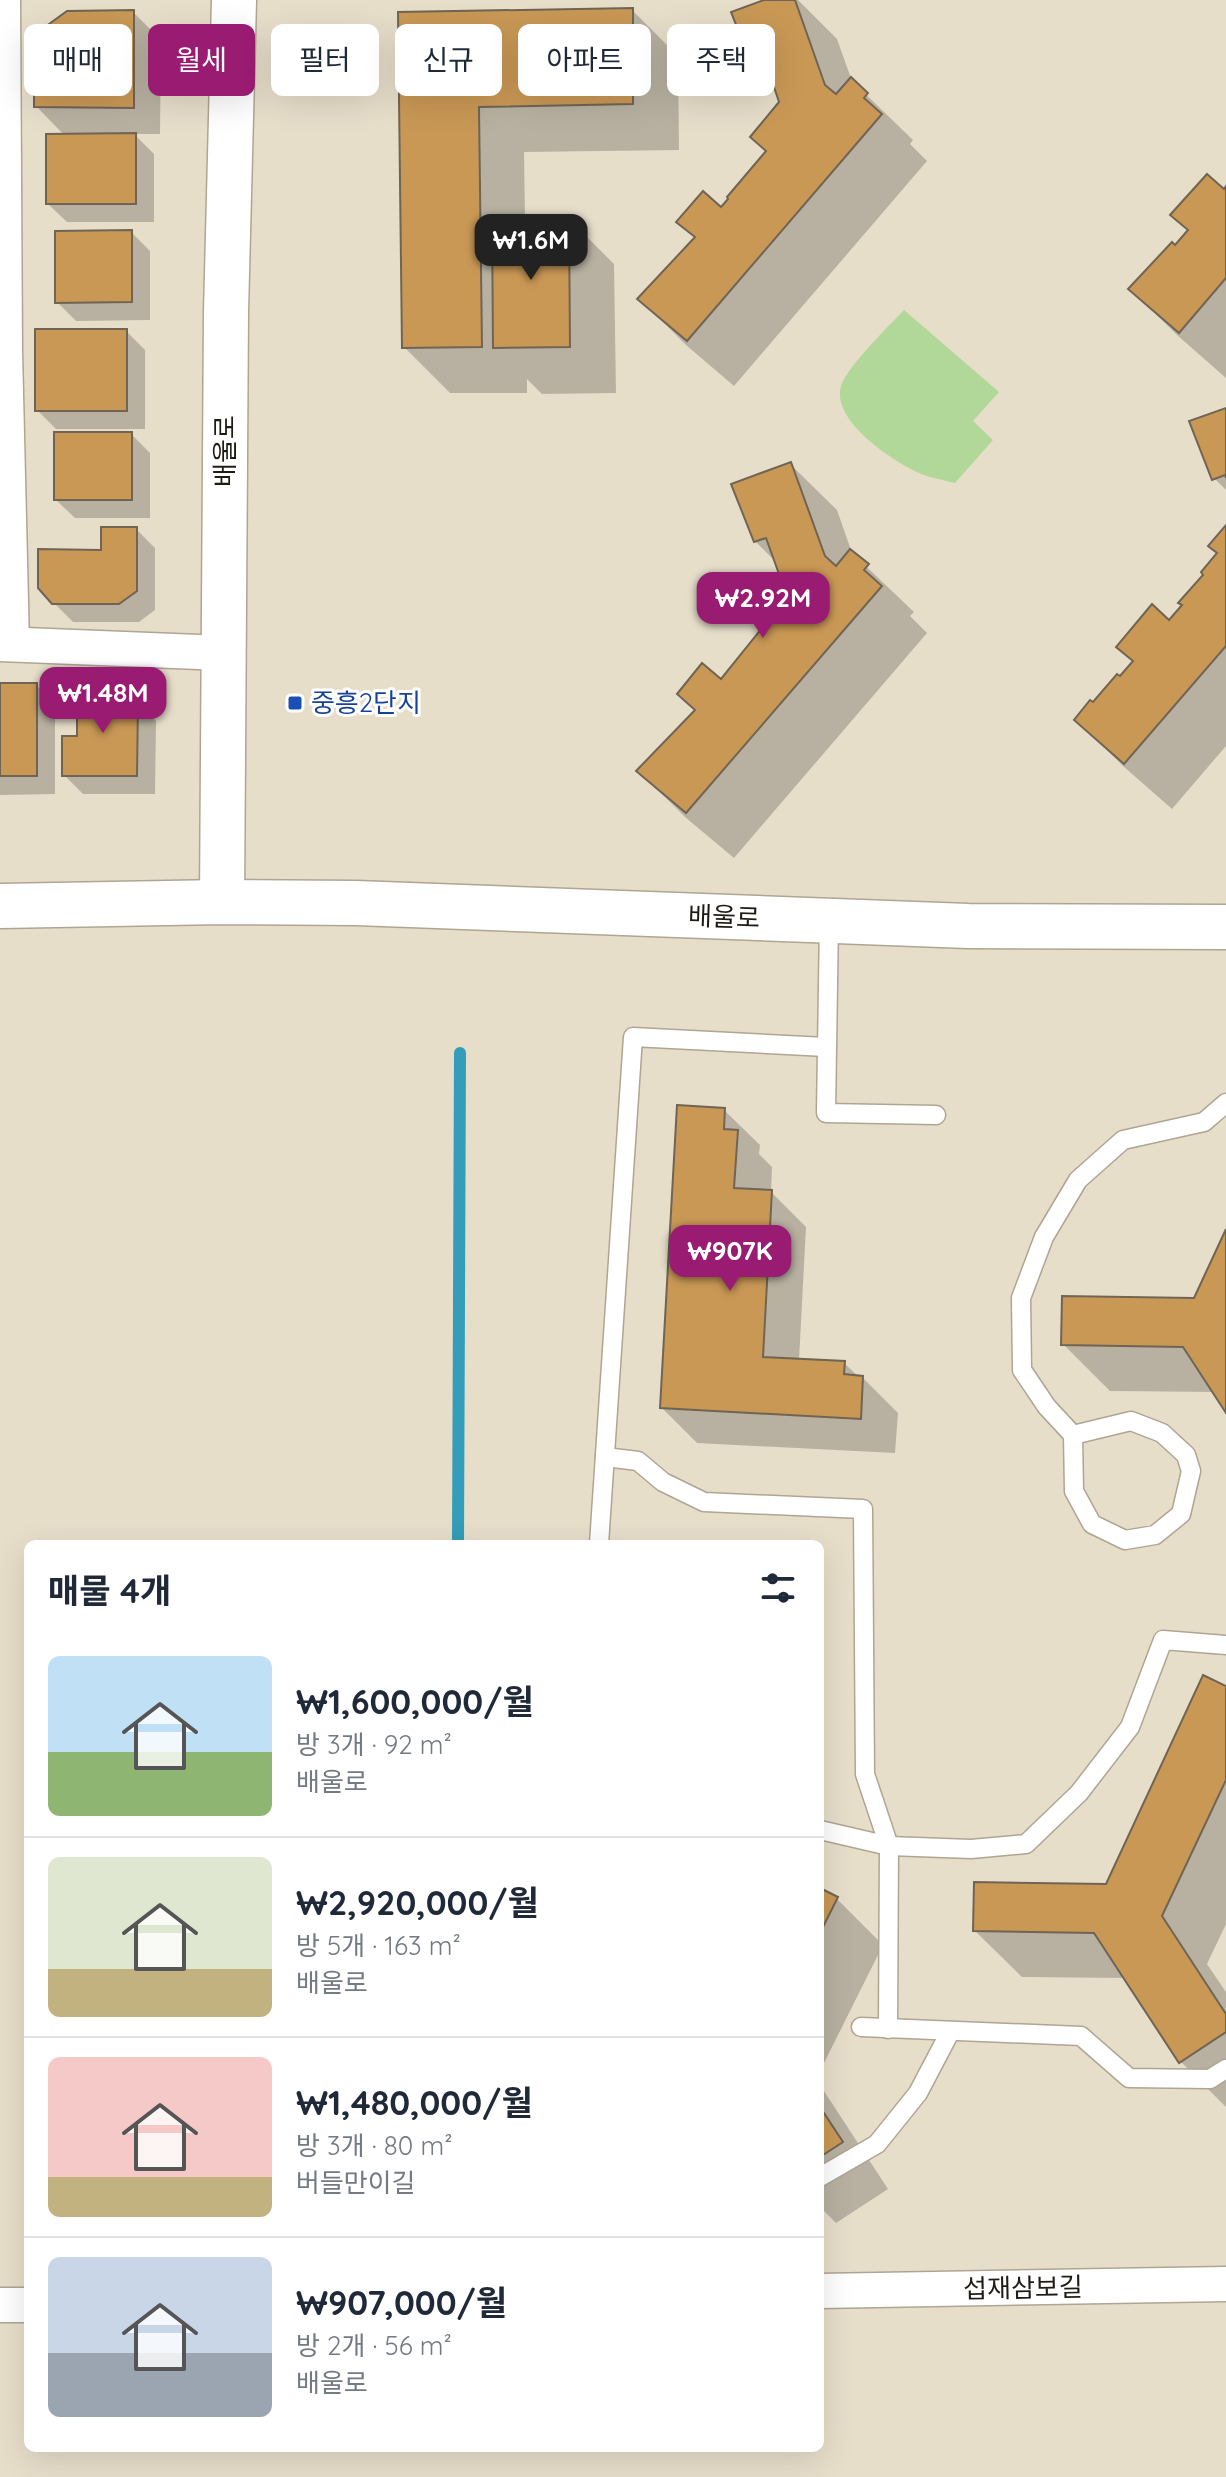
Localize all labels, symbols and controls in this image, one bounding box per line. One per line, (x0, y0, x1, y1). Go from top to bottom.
chip: 매매 (24, 24, 132, 96)
chip: 월세 (148, 24, 255, 96)
chip: 필터 (271, 24, 379, 96)
chip: 신규 (395, 24, 502, 96)
chip: 아파트 (518, 24, 651, 96)
chip: 주택 (667, 24, 775, 96)
pin: ₩1.6M (475, 214, 587, 282)
text: ₩1.6M (493, 223, 569, 256)
street label: 배울로 (208, 415, 241, 487)
pin: ₩2.92M (698, 572, 828, 640)
text: ₩2.92M (715, 581, 811, 614)
pin: ₩1.48M (38, 667, 168, 735)
text: ₩1.48M (57, 676, 149, 709)
place label: 중흥2단지 (311, 686, 421, 719)
marker: 중흥2단지 (286, 694, 304, 712)
street label: 배울로 (688, 899, 760, 934)
pin: ₩907K (674, 1225, 786, 1293)
text: ₩907K (687, 1234, 773, 1267)
icon: filters (756, 1566, 800, 1610)
text: 매물 4개 (48, 1569, 171, 1612)
text: ₩1,600,000/월 (296, 1680, 534, 1723)
icon: home (112, 1688, 208, 1784)
text: 방 3개 · 92 m² (296, 1728, 452, 1761)
text: 배울로 (296, 1765, 368, 1798)
text: ₩2,920,000/월 (296, 1881, 539, 1924)
icon: home (112, 1889, 208, 1985)
text: 방 5개 · 163 m² (296, 1929, 461, 1962)
text: 배울로 (296, 1966, 368, 1999)
text: ₩1,480,000/월 (296, 2081, 533, 2124)
icon: home (112, 2089, 208, 2185)
text: 방 3개 · 80 m² (296, 2129, 452, 2162)
text: 버들만이길 (296, 2166, 416, 2199)
street label: 섭재삼보길 (963, 2270, 1083, 2305)
text: ₩907,000/월 (296, 2281, 507, 2324)
icon: home (112, 2289, 208, 2385)
text: 방 2개 · 56 m² (296, 2329, 452, 2362)
text: 배울로 (296, 2366, 368, 2399)

